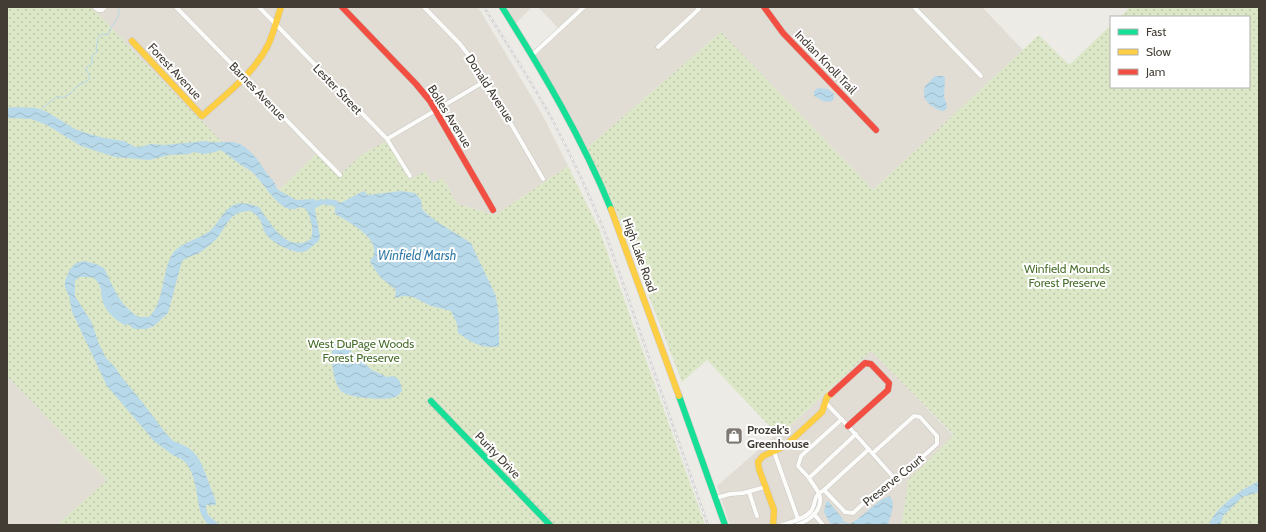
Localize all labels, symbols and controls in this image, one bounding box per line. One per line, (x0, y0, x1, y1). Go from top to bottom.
legend (1110, 16, 1250, 88)
text: Fast (1146, 24, 1166, 39)
street label: Indian Knoll Trail (792, 27, 860, 97)
street label: Forest Avenue (145, 40, 205, 102)
text: Slow (1146, 44, 1171, 59)
street label: Donald Avenue (462, 51, 518, 125)
street label: Barnes Avenue (226, 59, 290, 123)
street label: Lester Street (310, 61, 366, 117)
text: Jam (1145, 64, 1165, 79)
street label: Bolles Avenue (425, 82, 475, 150)
street label: High Lake Road (620, 216, 660, 294)
water label: Winfield Marsh (378, 247, 456, 263)
park label: Winfield Mounds Forest Preserve (1024, 261, 1110, 290)
park label: West DuPage Woods Forest Preserve (308, 336, 414, 365)
place label: Prozek's Greenhouse (747, 422, 809, 451)
shop icon: Prozek's Greenhouse (724, 426, 744, 446)
street label: Purity Drive (472, 429, 524, 481)
street label: Preserve Court (860, 451, 926, 509)

